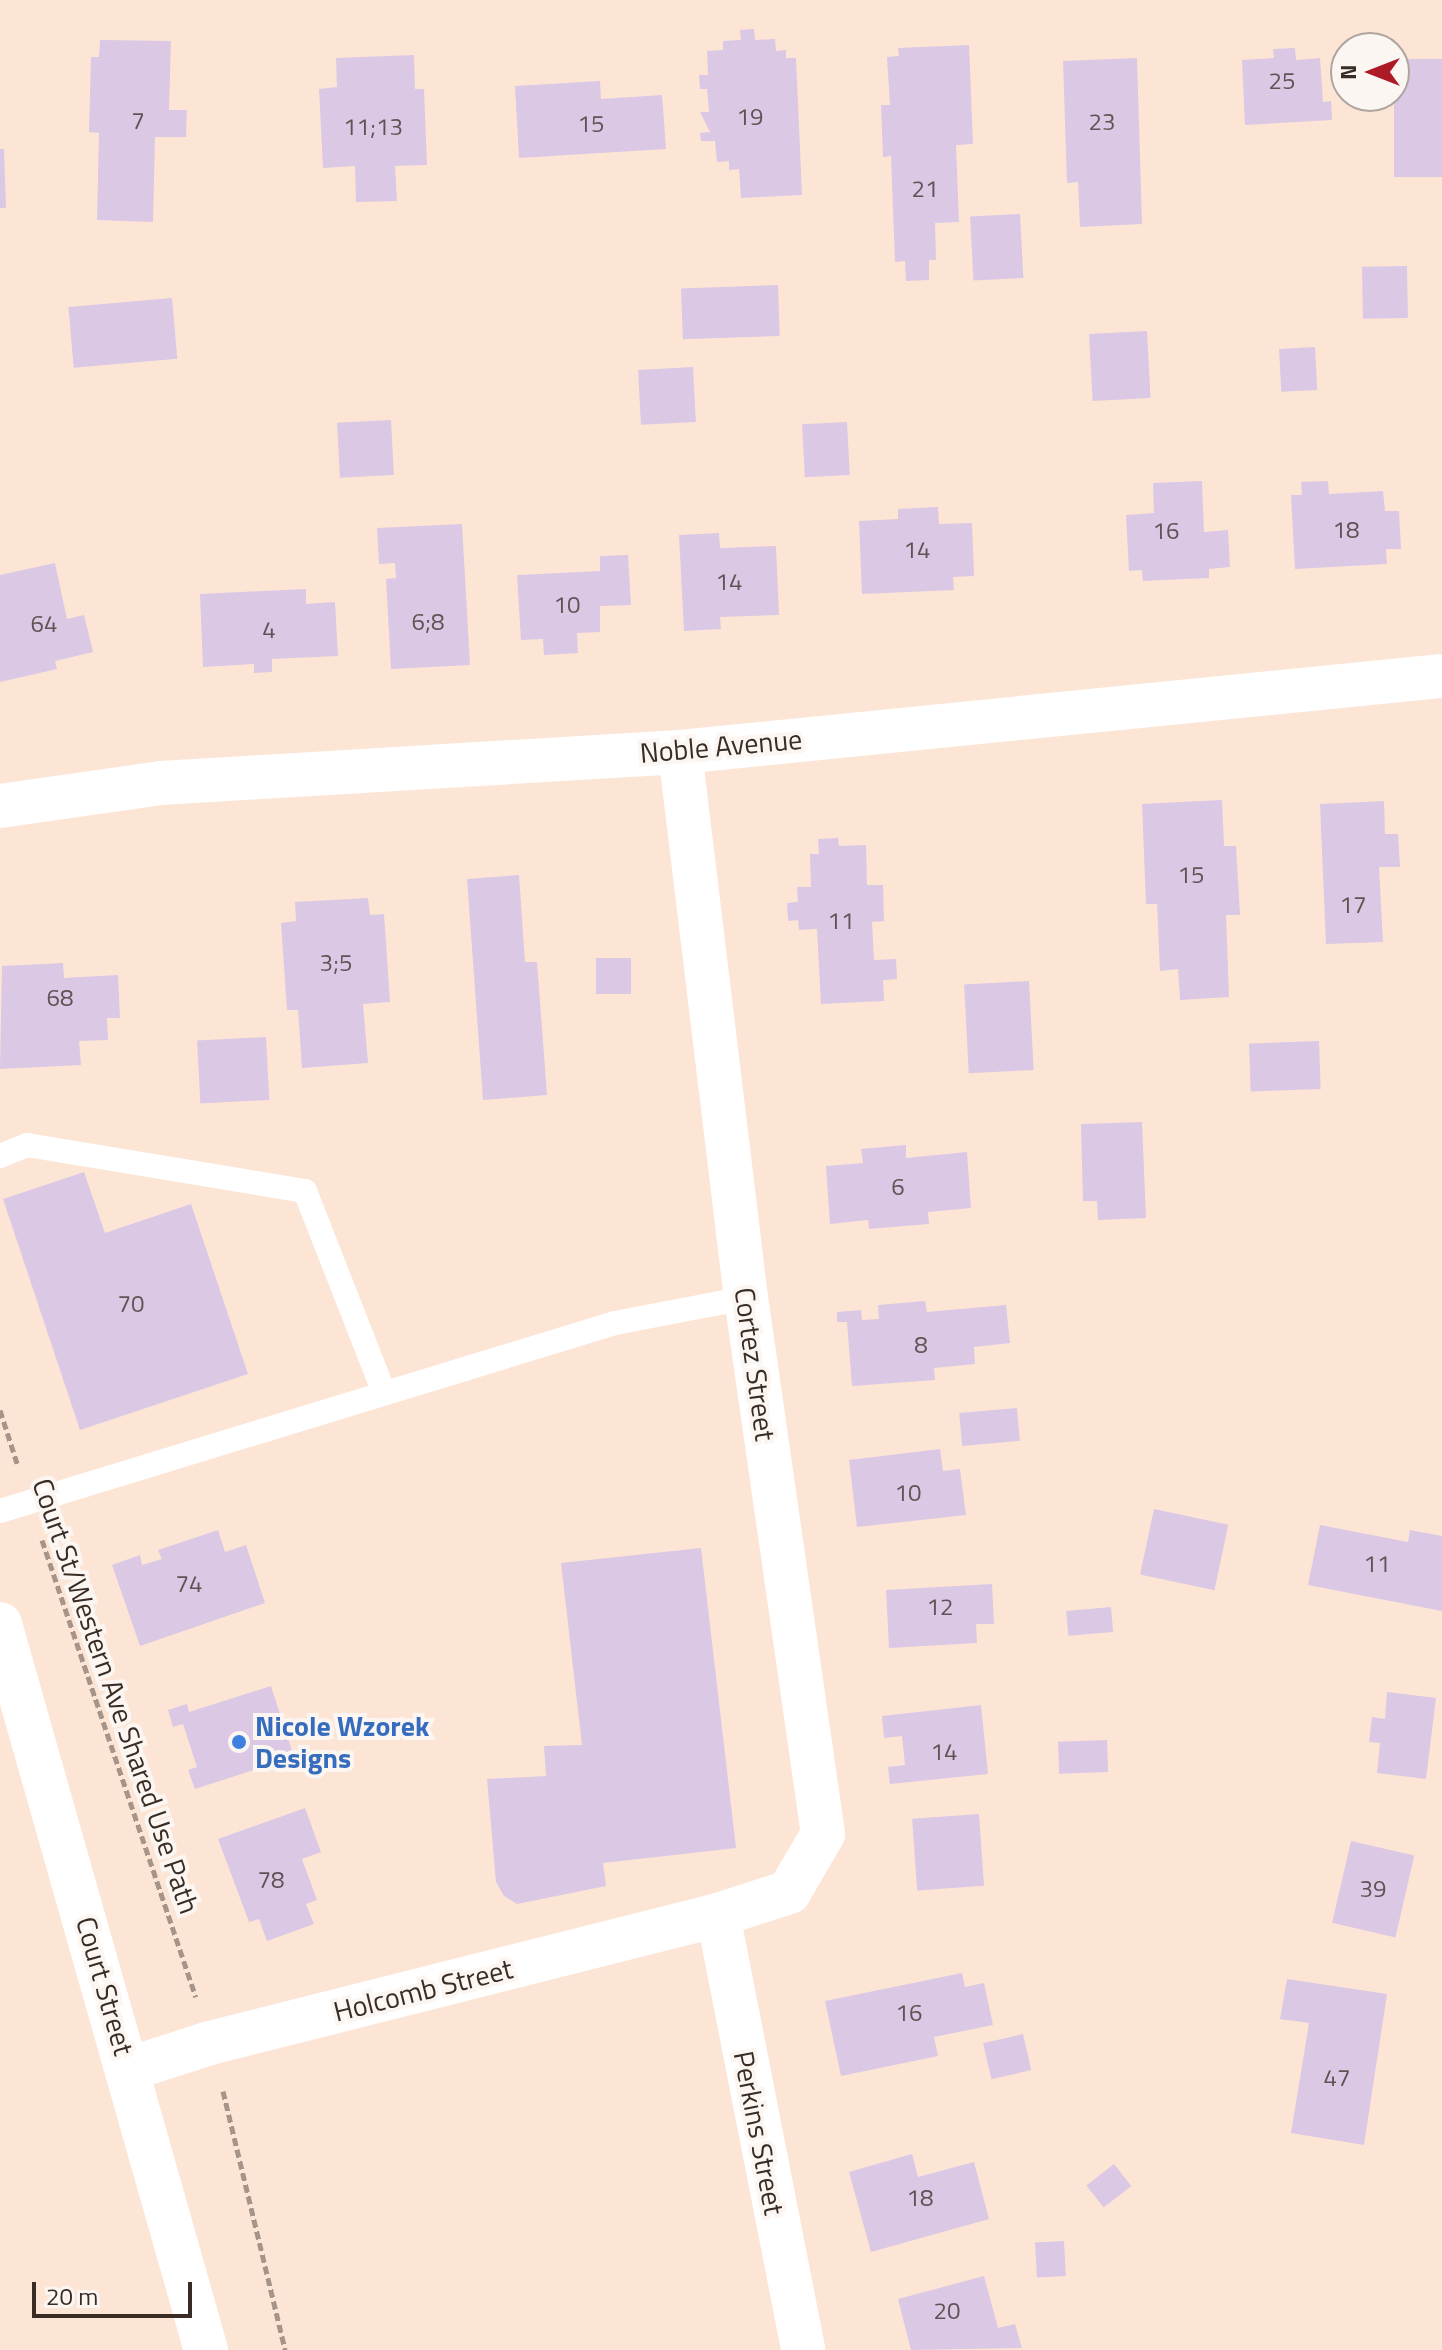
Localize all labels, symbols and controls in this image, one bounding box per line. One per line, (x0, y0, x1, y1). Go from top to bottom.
north arrow (1330, 32, 1410, 112)
text: N (1331, 64, 1365, 80)
house number: 25 (1269, 67, 1295, 95)
house number: 19 (737, 103, 763, 131)
house number: 7 (131, 107, 145, 135)
house number: 23 (1089, 108, 1115, 136)
house number: 15 (578, 110, 604, 138)
house number: 11;13 (343, 113, 403, 141)
house number: 21 (912, 175, 938, 203)
house number: 18 (1333, 516, 1359, 544)
house number: 16 (1153, 517, 1179, 545)
house number: 14 (904, 536, 930, 564)
house number: 14 (716, 568, 742, 596)
house number: 10 (554, 591, 580, 619)
house number: 6;8 (412, 608, 444, 636)
house number: 64 (31, 610, 57, 638)
house number: 4 (262, 616, 276, 644)
street label: Noble Avenue (639, 722, 803, 770)
house number: 15 (1178, 861, 1204, 889)
house number: 17 (1340, 891, 1366, 919)
house number: 11 (828, 907, 854, 935)
house number: 3;5 (320, 949, 352, 977)
house number: 68 (47, 984, 73, 1012)
house number: 6 (891, 1173, 905, 1201)
street label: Cortez Street (728, 1285, 782, 1443)
house number: 70 (118, 1290, 144, 1318)
house number: 8 (914, 1331, 928, 1359)
street label: Court St/Western Ave Shared Use Path (26, 1474, 206, 1918)
house number: 10 (895, 1479, 921, 1507)
house number: 11 (1364, 1550, 1390, 1578)
house number: 74 (176, 1570, 202, 1598)
house number: 12 (927, 1593, 953, 1621)
place label: Nicole Wzorek Designs (255, 1709, 429, 1775)
marker: Nicole Wzorek Designs (230, 1733, 248, 1751)
house number: 14 (931, 1738, 957, 1766)
house number: 78 (258, 1866, 284, 1894)
house number: 39 (1360, 1875, 1386, 1903)
street label: Court Street (69, 1913, 141, 2059)
street label: Holcomb Street (330, 1952, 516, 2028)
house number: 16 (896, 1999, 922, 2027)
street label: Perkins Street (727, 2048, 791, 2218)
house number: 47 (1324, 2064, 1350, 2092)
house number: 18 (907, 2184, 933, 2212)
scale bar (36, 2266, 196, 2316)
text: 20 m (46, 2278, 98, 2314)
house number: 20 (934, 2297, 960, 2325)

